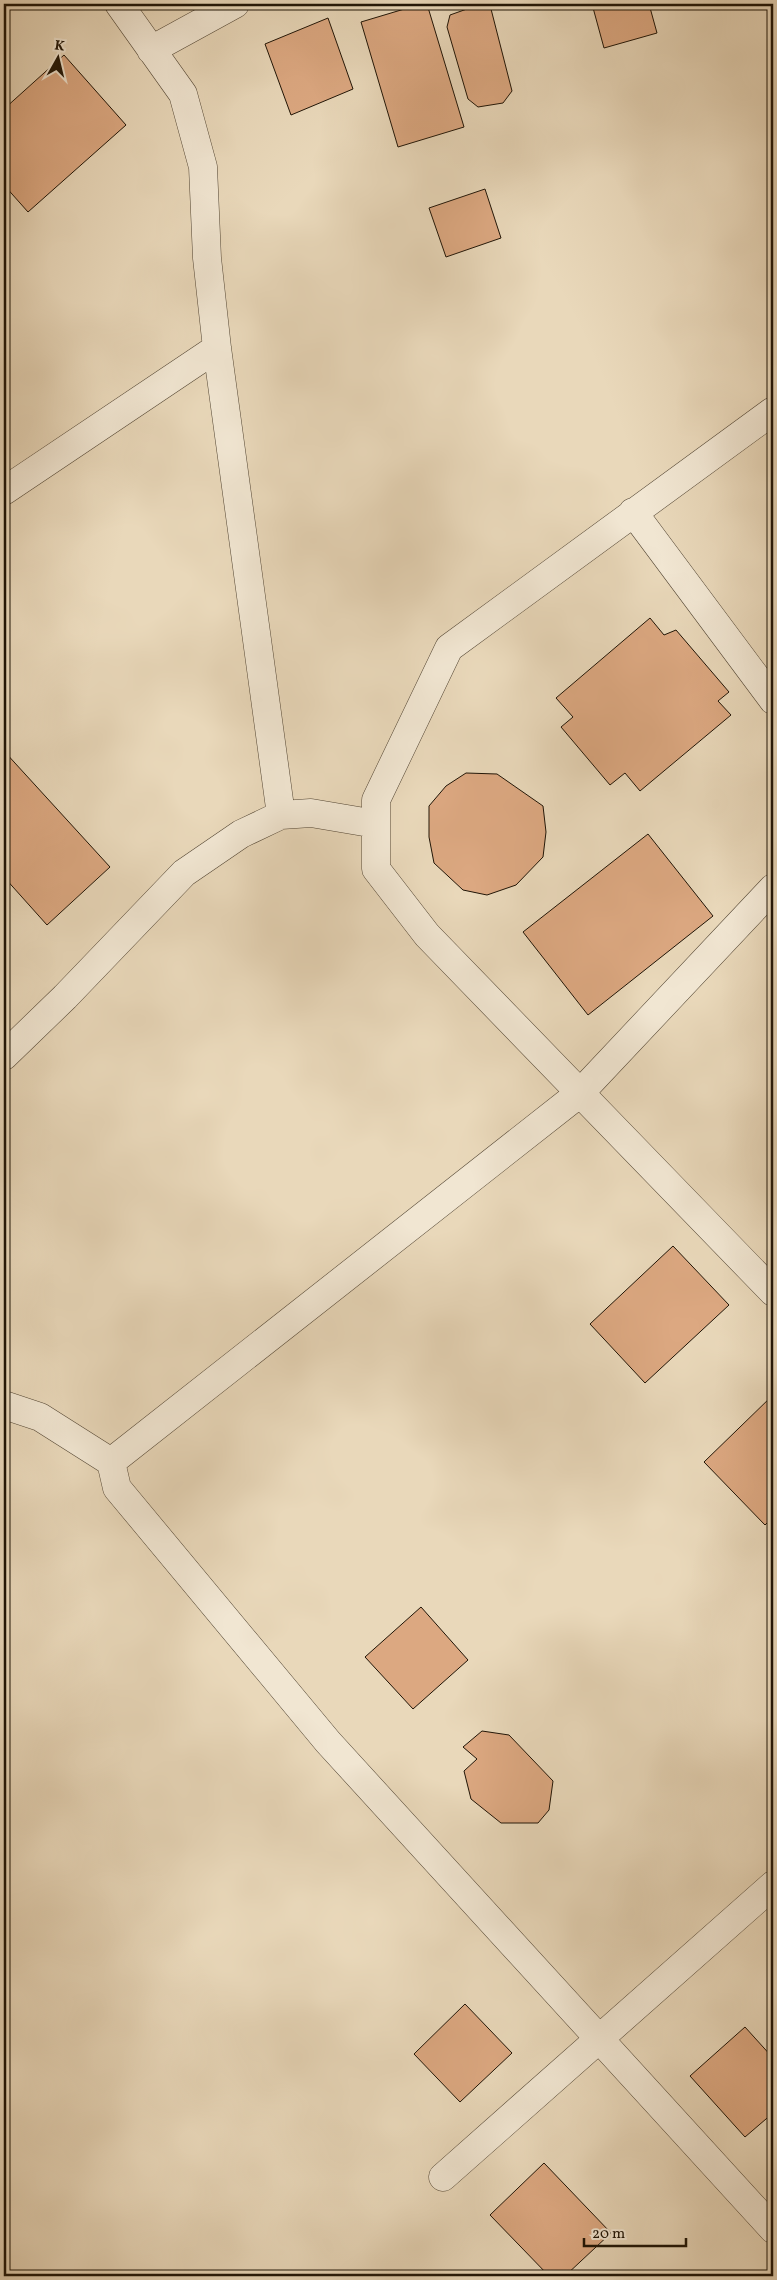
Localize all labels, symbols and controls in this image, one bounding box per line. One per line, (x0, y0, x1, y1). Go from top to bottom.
north arrow (32, 32, 82, 82)
text: K (53, 36, 66, 57)
scale bar (584, 2215, 687, 2247)
text: 20 m (592, 2224, 625, 2245)

